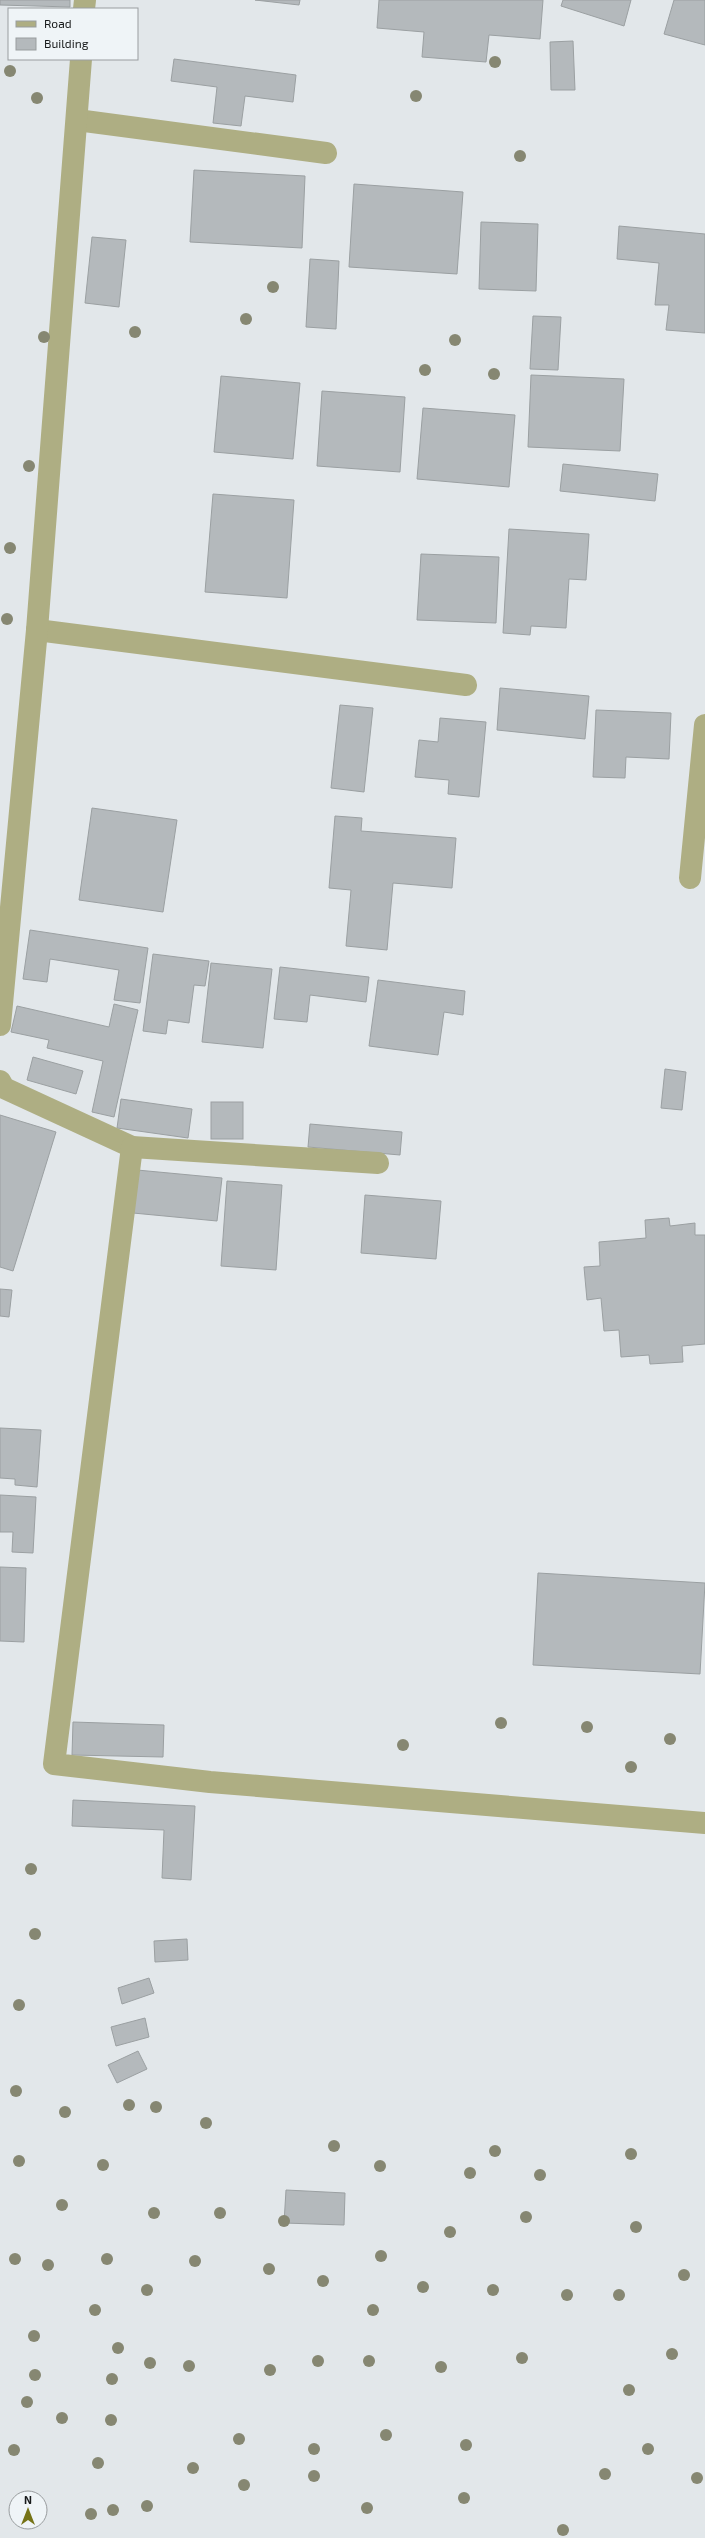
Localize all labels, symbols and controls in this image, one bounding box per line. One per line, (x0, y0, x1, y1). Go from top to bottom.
legend (8, 8, 138, 60)
text: Road (44, 16, 72, 30)
text: Building (44, 36, 89, 50)
north arrow (8, 2490, 48, 2530)
text: N (24, 2493, 32, 2506)

